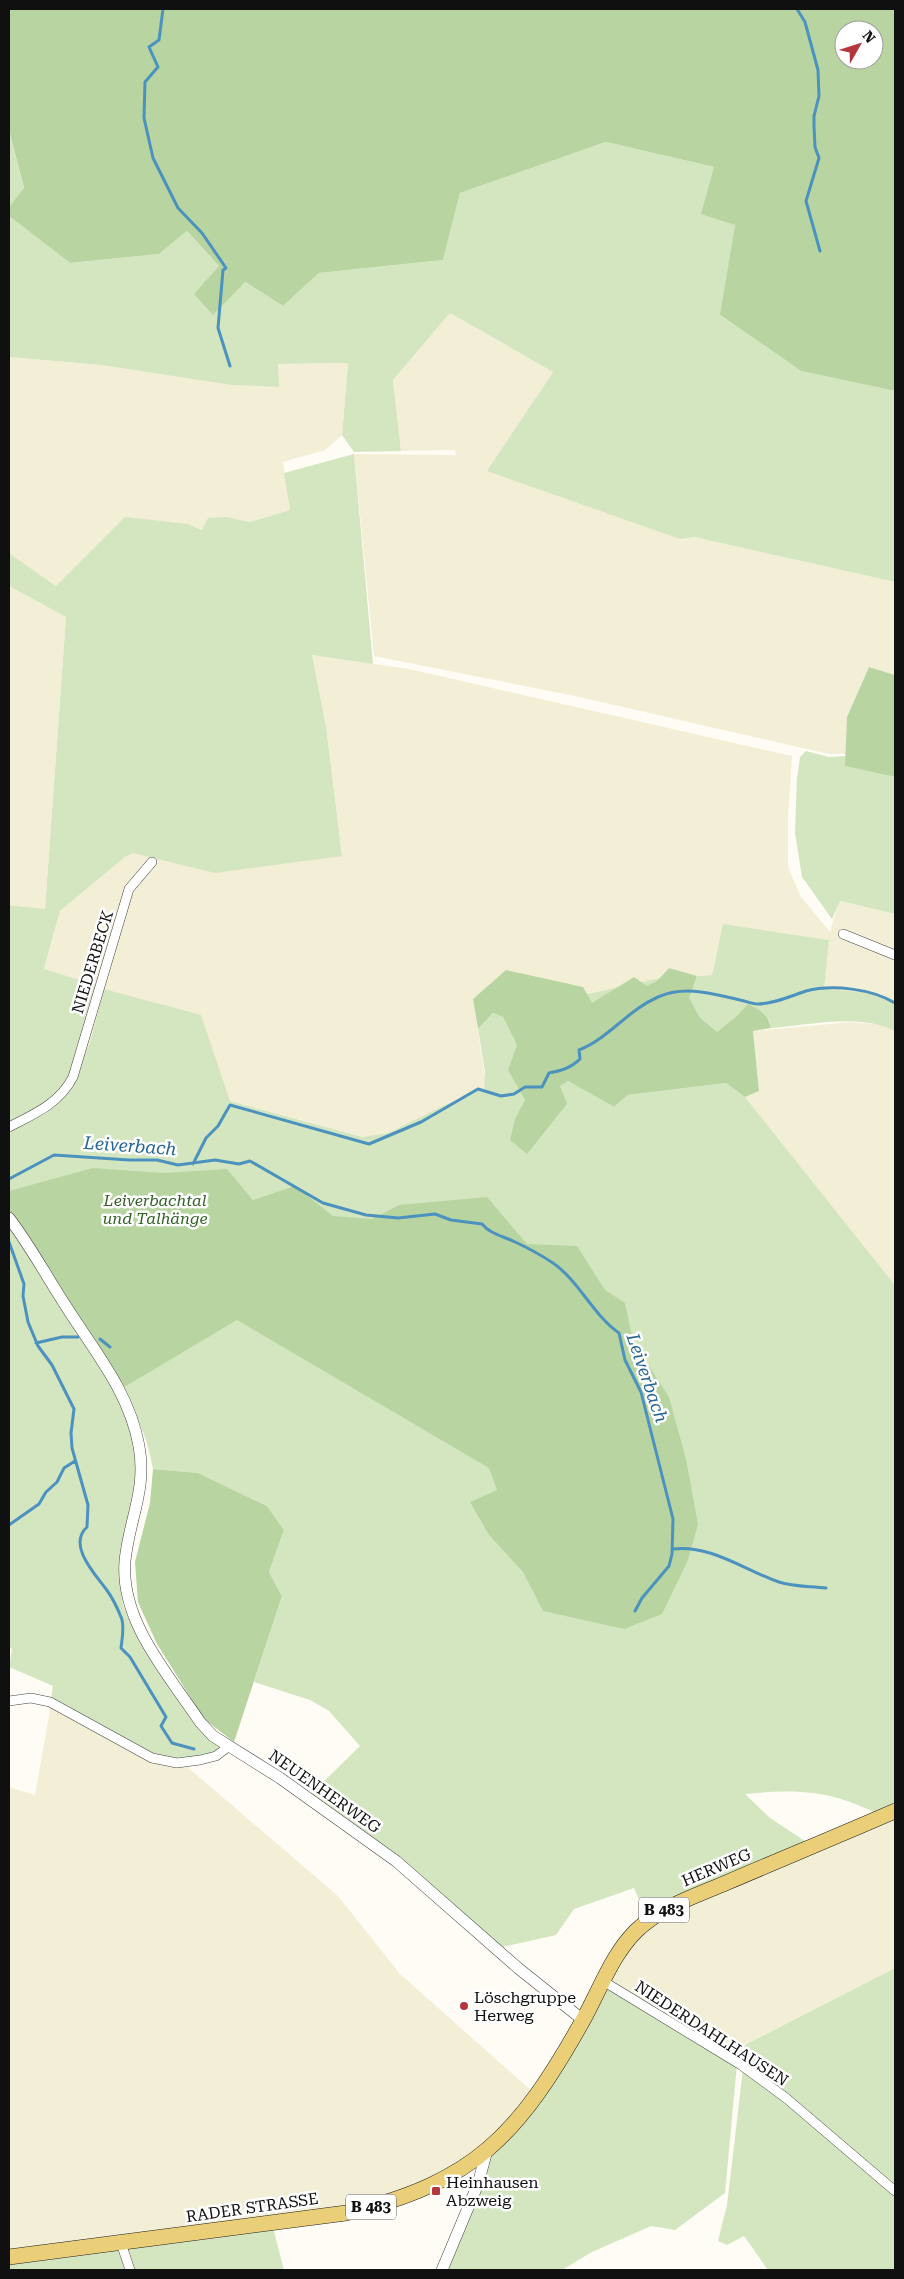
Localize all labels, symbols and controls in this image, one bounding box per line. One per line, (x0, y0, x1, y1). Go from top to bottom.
north arrow (834, 20, 884, 70)
text: N (859, 28, 879, 46)
street label: NIEDERBECK (68, 908, 117, 1016)
water label: Leiverbach (82, 1132, 177, 1159)
park label: Leiverbachtal und Talhänge (103, 1191, 207, 1228)
water label: Leiverbach (622, 1330, 673, 1425)
street label: NEUENHERWEG (265, 1746, 385, 1837)
street label: HERWEG (679, 1844, 754, 1890)
road number: B 483 (639, 1898, 689, 1922)
street label: NIEDERDAHLHAUSEN (632, 1977, 792, 2090)
place label: Löschgruppe Herweg (474, 1988, 576, 2025)
marker: Löschgruppe Herweg (458, 2000, 470, 2012)
place label: Heinhausen Abzweig (446, 2173, 539, 2210)
marker: Heinhausen Abzweig (430, 2185, 442, 2197)
street label: RADER STRASSE (185, 2189, 319, 2226)
road number: B 483 (346, 2194, 396, 2220)

